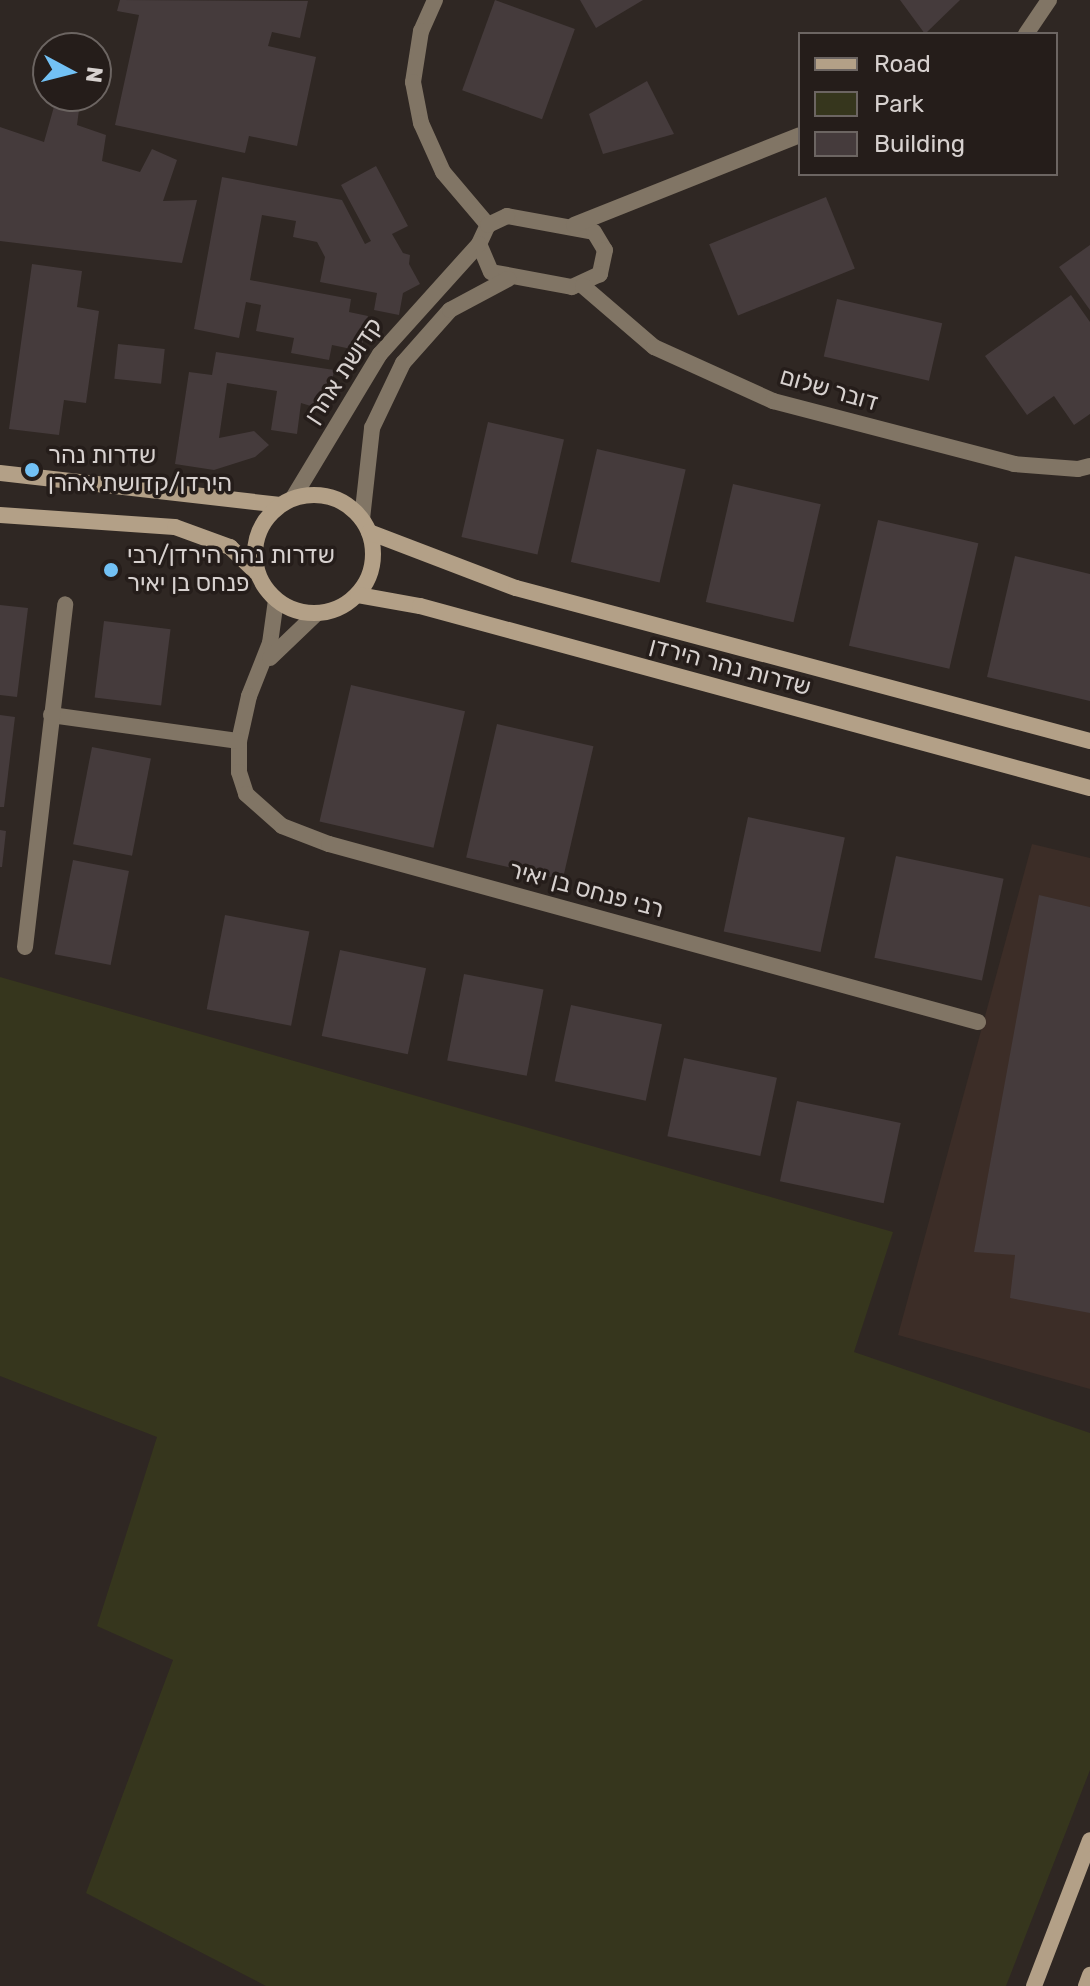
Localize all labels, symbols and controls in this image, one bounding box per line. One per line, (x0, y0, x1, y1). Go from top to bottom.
north arrow (32, 32, 112, 112)
legend (798, 32, 1058, 176)
text: Road (874, 50, 931, 78)
text: N (80, 65, 109, 84)
text: Park (874, 90, 924, 118)
text: Building (874, 130, 965, 158)
street label: קדושת אהרן (299, 312, 389, 430)
street label: דובר שלום (776, 362, 882, 418)
place label: שדרות נהר הירדן/קדושת אהרן (48, 442, 232, 498)
marker: שדרות נהר הירדן/קדושת אהרן (23, 461, 41, 479)
place label: שדרות נהר הירדן/רבי פנחס בן יאיר (127, 542, 335, 598)
marker: שדרות נהר הירדן/רבי פנחס בן יאיר (102, 561, 120, 579)
street label: שדרות נהר הירדן (646, 632, 814, 702)
street label: רבי פנחס בן יאיר (505, 855, 667, 925)

